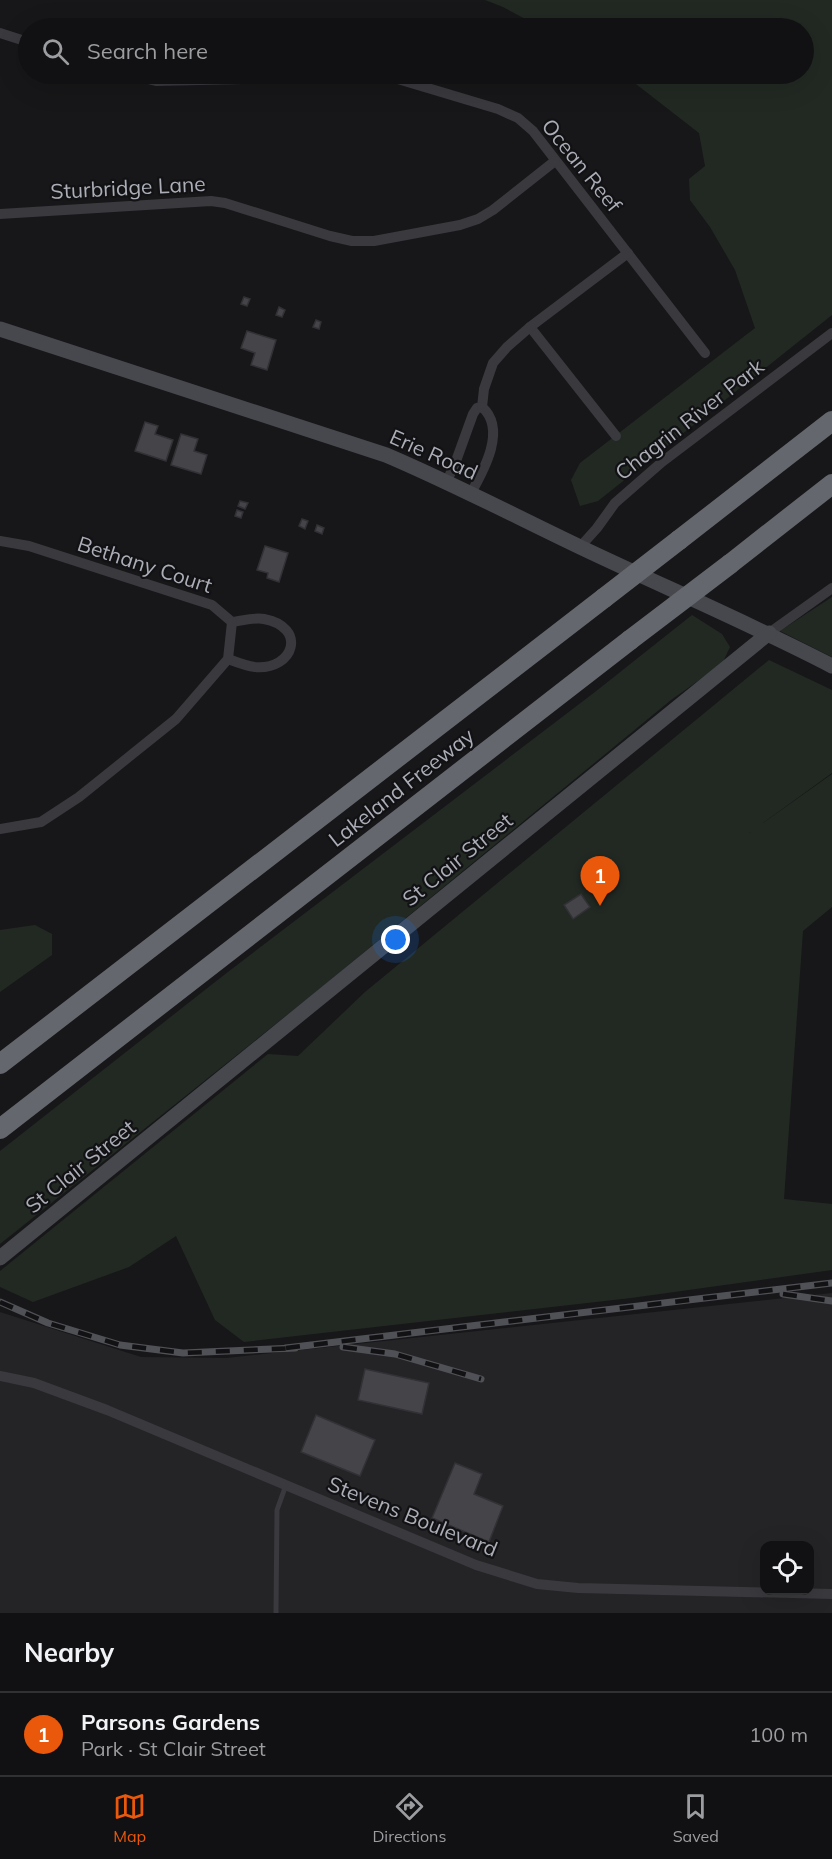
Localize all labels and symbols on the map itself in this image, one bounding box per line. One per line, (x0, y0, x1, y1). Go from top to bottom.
street label: Ocean Reef (537, 113, 628, 218)
street label: Sturbridge Lane (50, 170, 206, 204)
street label: Chagrin River Park (609, 353, 769, 485)
street label: Erie Road (386, 423, 482, 485)
street label: Bethany Court (74, 530, 216, 598)
street label: Lakeland Freeway (323, 722, 479, 852)
street label: St Clair Street (397, 807, 517, 911)
pin: 1 (580, 856, 620, 906)
your location (381, 925, 410, 954)
street label: St Clair Street (20, 1114, 140, 1218)
street label: Stevens Boulevard (324, 1470, 502, 1562)

